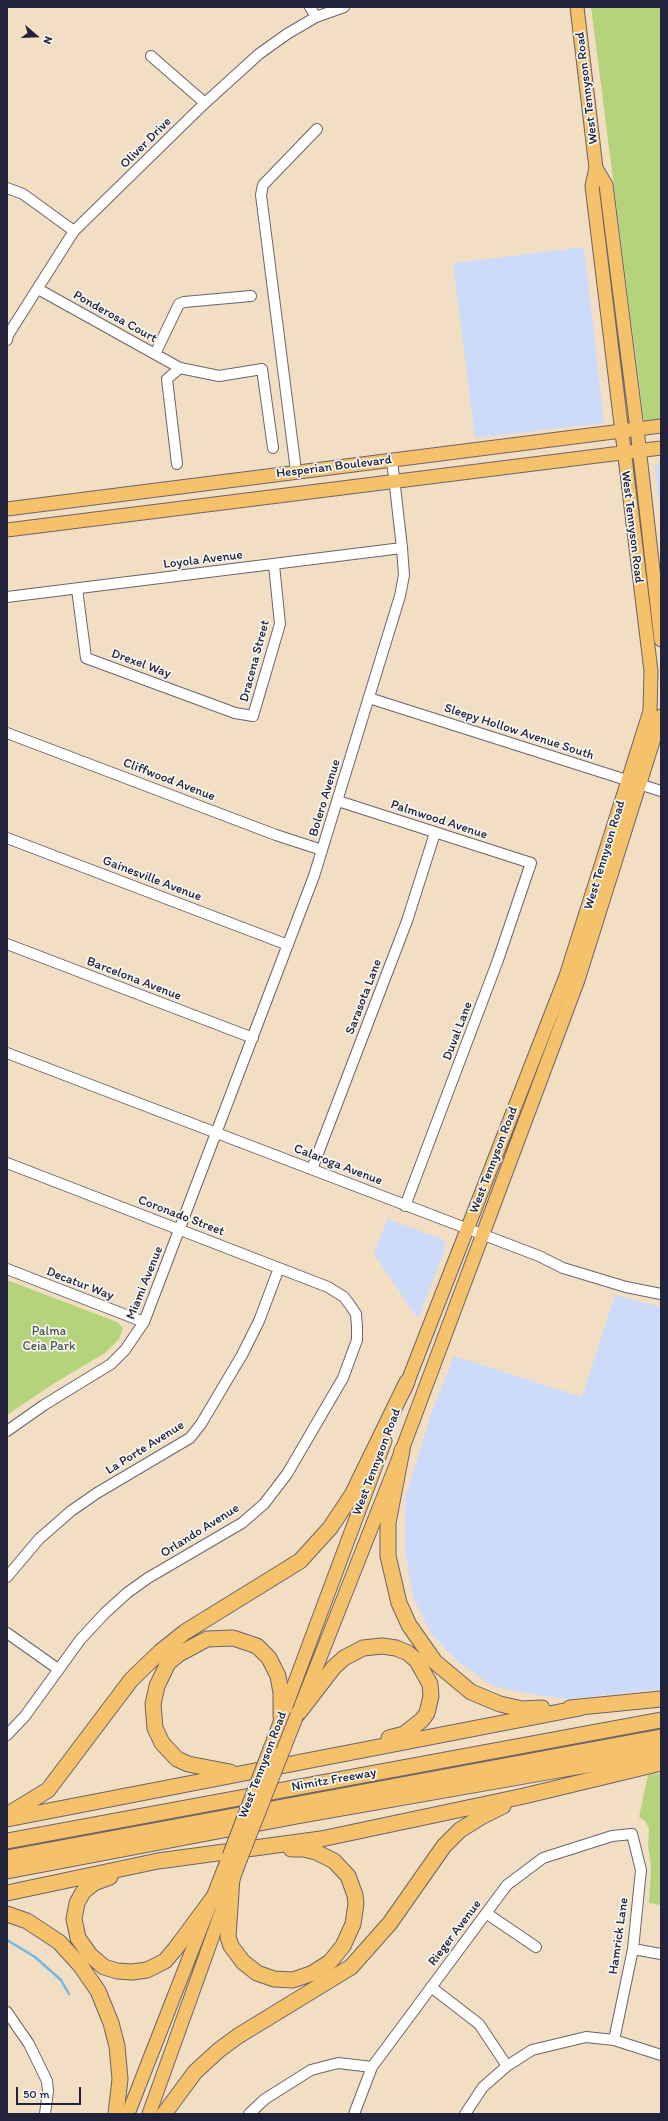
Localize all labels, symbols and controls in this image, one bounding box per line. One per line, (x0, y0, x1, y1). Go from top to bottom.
north arrow (16, 16, 56, 56)
street label: West Tennyson Road (572, 31, 602, 145)
text: N (40, 34, 55, 46)
street label: Oliver Drive (117, 114, 175, 172)
street label: Ponderosa Court (70, 288, 160, 346)
street label: Hesperian Boulevard (275, 452, 393, 482)
street label: West Tennyson Road (617, 470, 647, 584)
street label: Loyola Avenue (162, 547, 244, 573)
street label: Dracena Street (237, 618, 273, 704)
street label: Drexel Way (109, 646, 173, 682)
street label: Sleepy Hollow Avenue South (442, 700, 596, 764)
street label: Cliffwood Avenue (121, 755, 217, 805)
street label: Bolero Avenue (306, 757, 344, 839)
street label: Palmwood Avenue (389, 797, 489, 843)
street label: West Tennyson Road (581, 799, 629, 911)
street label: Gainesville Avenue (100, 853, 204, 905)
street label: Barcelona Avenue (84, 954, 184, 1004)
street label: Sarasota Lane (342, 957, 386, 1037)
street label: Duval Lane (440, 999, 476, 1063)
street label: West Tennyson Road (466, 1104, 522, 1216)
street label: Calaroga Avenue (291, 1141, 385, 1189)
street label: Coronado Street (136, 1192, 226, 1240)
street label: Miami Avenue (123, 1244, 167, 1322)
street label: Decatur Way (44, 1264, 116, 1304)
park label: Palma Ceia Park (22, 1324, 76, 1355)
street label: West Tennyson Road (349, 1406, 405, 1518)
street label: La Porte Avenue (103, 1418, 187, 1478)
street label: Orlando Avenue (158, 1501, 242, 1561)
street label: West Tennyson Road (235, 1709, 291, 1821)
street label: Nimitz Freeway (290, 1765, 378, 1795)
street label: Rieger Avenue (425, 1897, 485, 1969)
street label: Hamrick Lane (606, 1897, 632, 1975)
scale bar (18, 2079, 83, 2105)
text: 50 m (23, 2087, 49, 2101)

